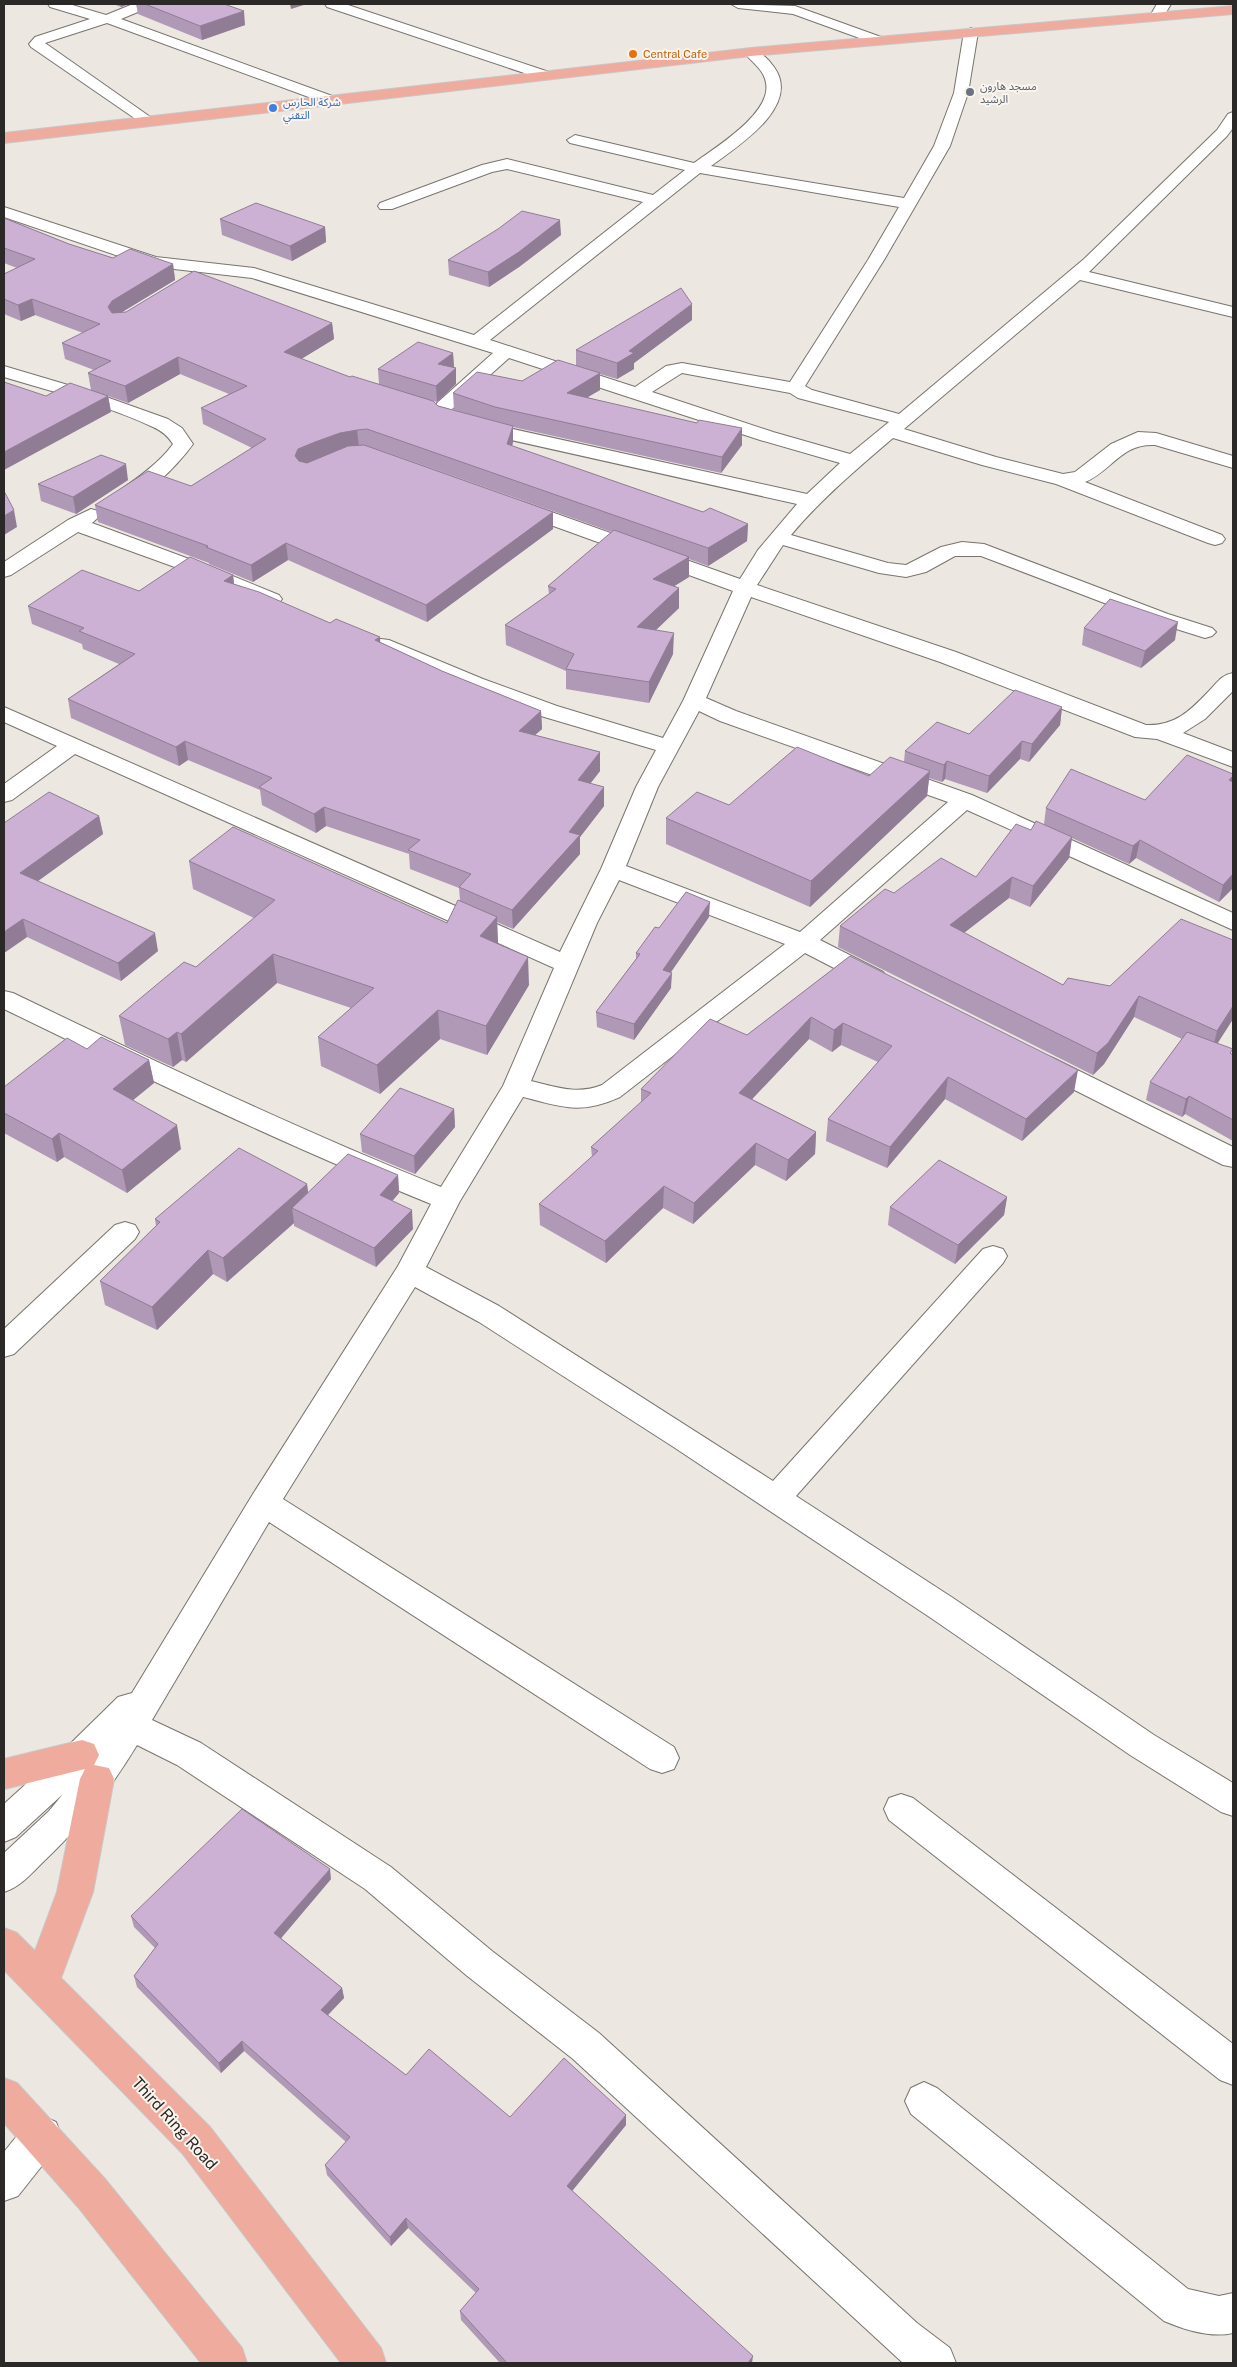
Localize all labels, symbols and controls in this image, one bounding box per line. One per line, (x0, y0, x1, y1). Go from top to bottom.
marker: Central Cafe (627, 48, 639, 60)
place label: Central Cafe (643, 48, 707, 60)
place label: مسجد هارون الرشيد (980, 80, 1037, 106)
marker: مسجد هارون الرشيد (964, 86, 976, 98)
place label: شركة الحارس التقني (283, 96, 341, 125)
marker: شركة الحارس التقني (267, 102, 279, 114)
street label: Third Ring Road (128, 2073, 221, 2174)

